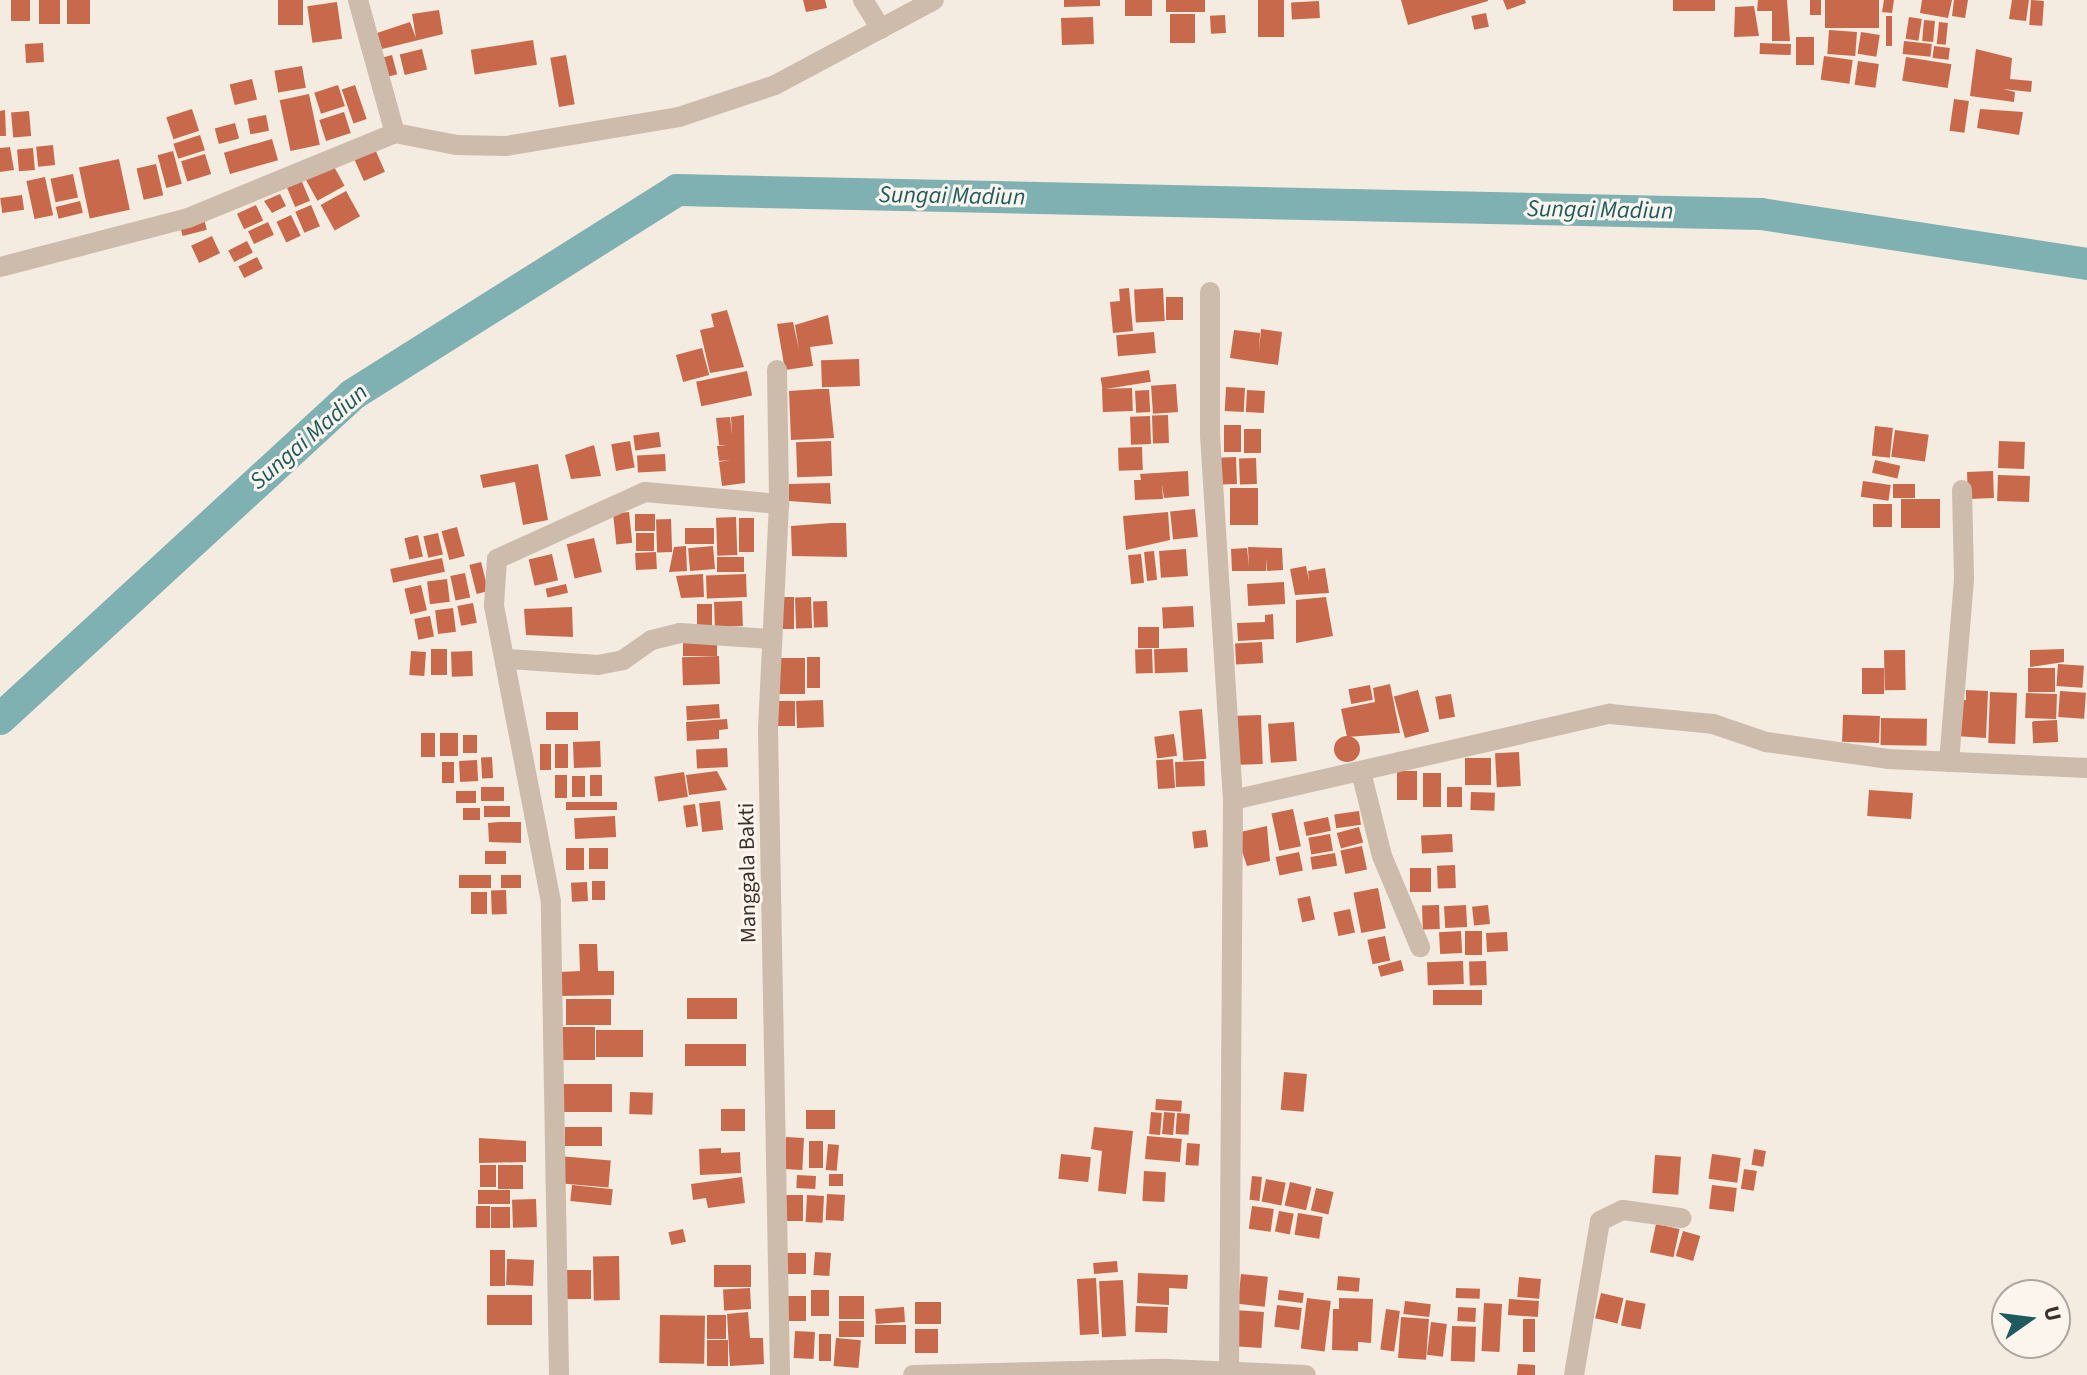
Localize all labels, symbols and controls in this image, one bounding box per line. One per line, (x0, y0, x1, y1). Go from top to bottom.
water label: Sungai Madiun (878, 180, 1026, 212)
water label: Sungai Madiun (1526, 194, 1674, 226)
water label: Sungai Madiun (244, 378, 374, 496)
street label: Manggala Bakti (734, 803, 762, 943)
north arrow (1991, 1279, 2071, 1359)
text: U (2035, 1303, 2070, 1325)

